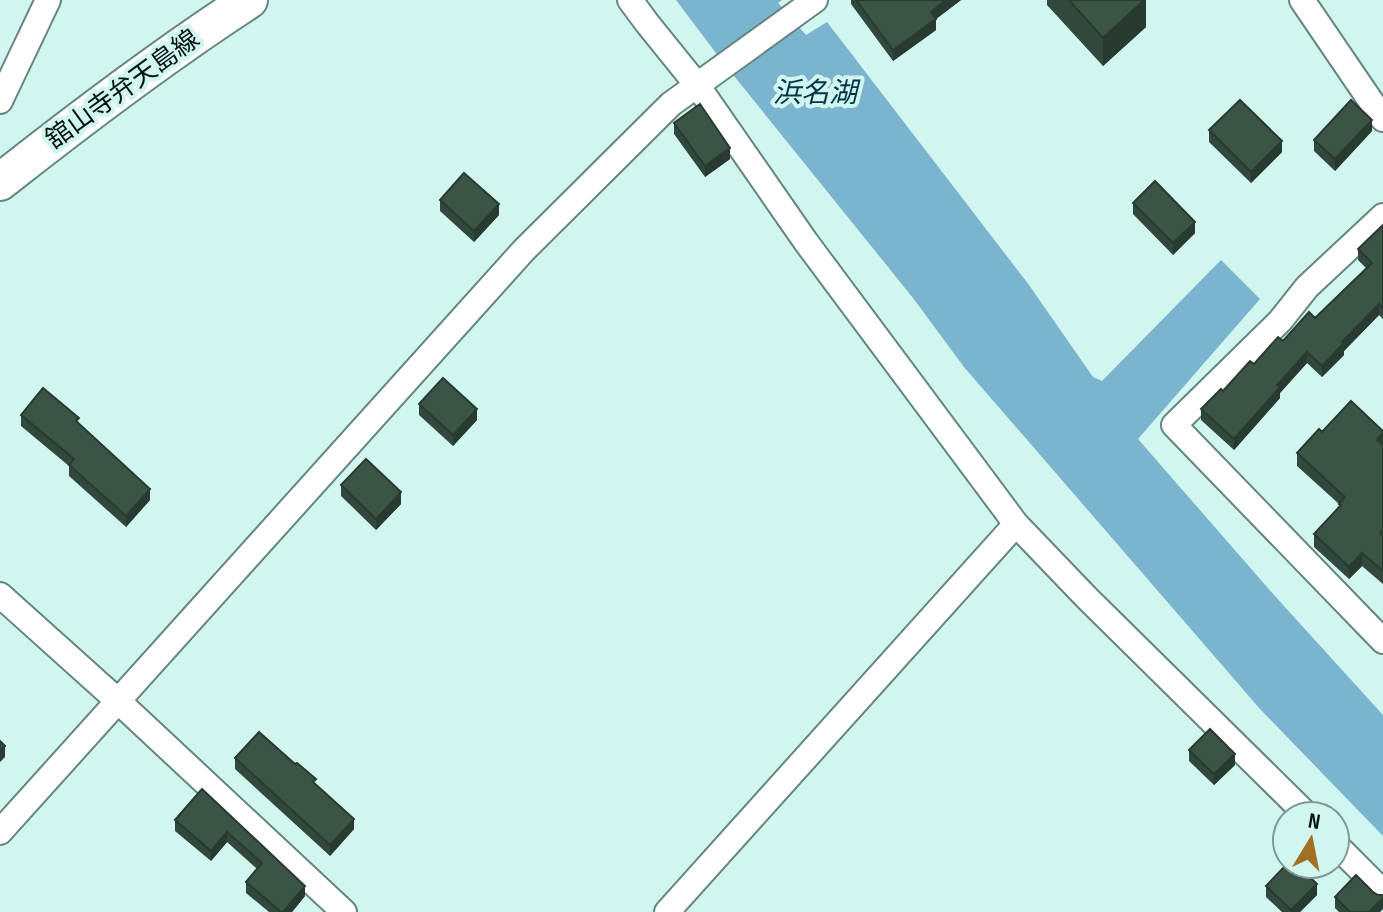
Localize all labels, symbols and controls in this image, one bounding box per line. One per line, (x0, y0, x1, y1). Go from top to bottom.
street label: 舘山寺弁天島線 (40, 24, 206, 156)
water label: 浜名湖 (773, 77, 861, 110)
north arrow (1271, 800, 1351, 880)
text: N (1306, 807, 1322, 836)

